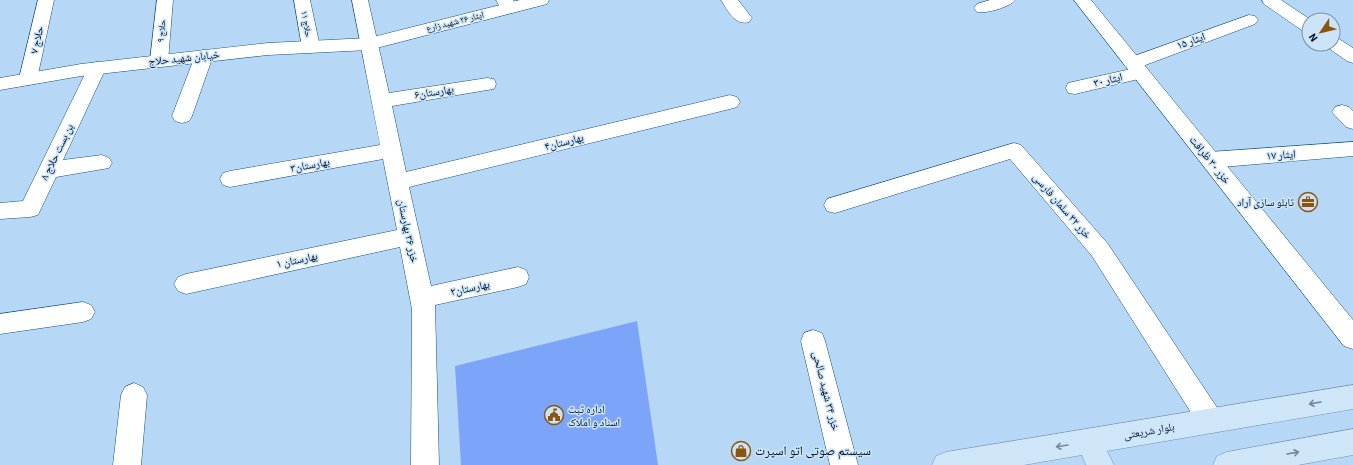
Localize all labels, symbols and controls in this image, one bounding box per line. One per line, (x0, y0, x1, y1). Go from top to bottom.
street label: ایثار ۲۶ شهید زارع (425, 9, 485, 35)
street label: حلاج ۱۱ (297, 10, 315, 39)
north arrow (1301, 12, 1341, 52)
street label: حلاج ۹ (154, 19, 170, 43)
street label: حلاج ۷ (27, 25, 47, 55)
street label: ایثار ۱۵ (1175, 29, 1207, 53)
text: N (1305, 30, 1321, 45)
street label: خیابان شهید حلاج (148, 47, 220, 69)
street label: ایثار ۳۰ (1092, 69, 1124, 91)
street label: بهارستان۶ (413, 81, 455, 103)
street label: بن بست حلاج ۸ (37, 121, 77, 183)
street label: بهارستان۴ (543, 130, 585, 154)
street label: خزر ۳۰ ظرافت (1186, 133, 1234, 187)
street label: ایثار ۱۷ (1266, 146, 1296, 164)
street label: بهارستان۳ (289, 154, 331, 176)
street label: خزر ۳۲ سلمان فارسی (1029, 170, 1095, 242)
office icon: تابلو سازی آراد (1297, 191, 1319, 213)
place label: تابلو سازی آراد (1237, 195, 1295, 210)
street label: خزر ۳۶ بهارستان (394, 198, 422, 264)
street label: بهارستان ۱ (275, 248, 319, 272)
street label: بهارستان۲ (449, 277, 491, 299)
street label: خزر ۳۴ شهید صالحی (809, 350, 843, 432)
one-way arrow (1308, 399, 1321, 407)
place label: اداره ثبت اسناد و املاک (568, 402, 620, 430)
public building icon: اداره ثبت اسناد و املاک (543, 404, 565, 426)
street label: بلوار شریعتی (1122, 419, 1176, 443)
shop icon: سیستم صوتی اتو اسپرت (730, 440, 752, 462)
place label: سیستم صوتی اتو اسپرت (755, 442, 871, 460)
one-way arrow (1056, 442, 1069, 450)
one-way arrow (1286, 449, 1299, 457)

